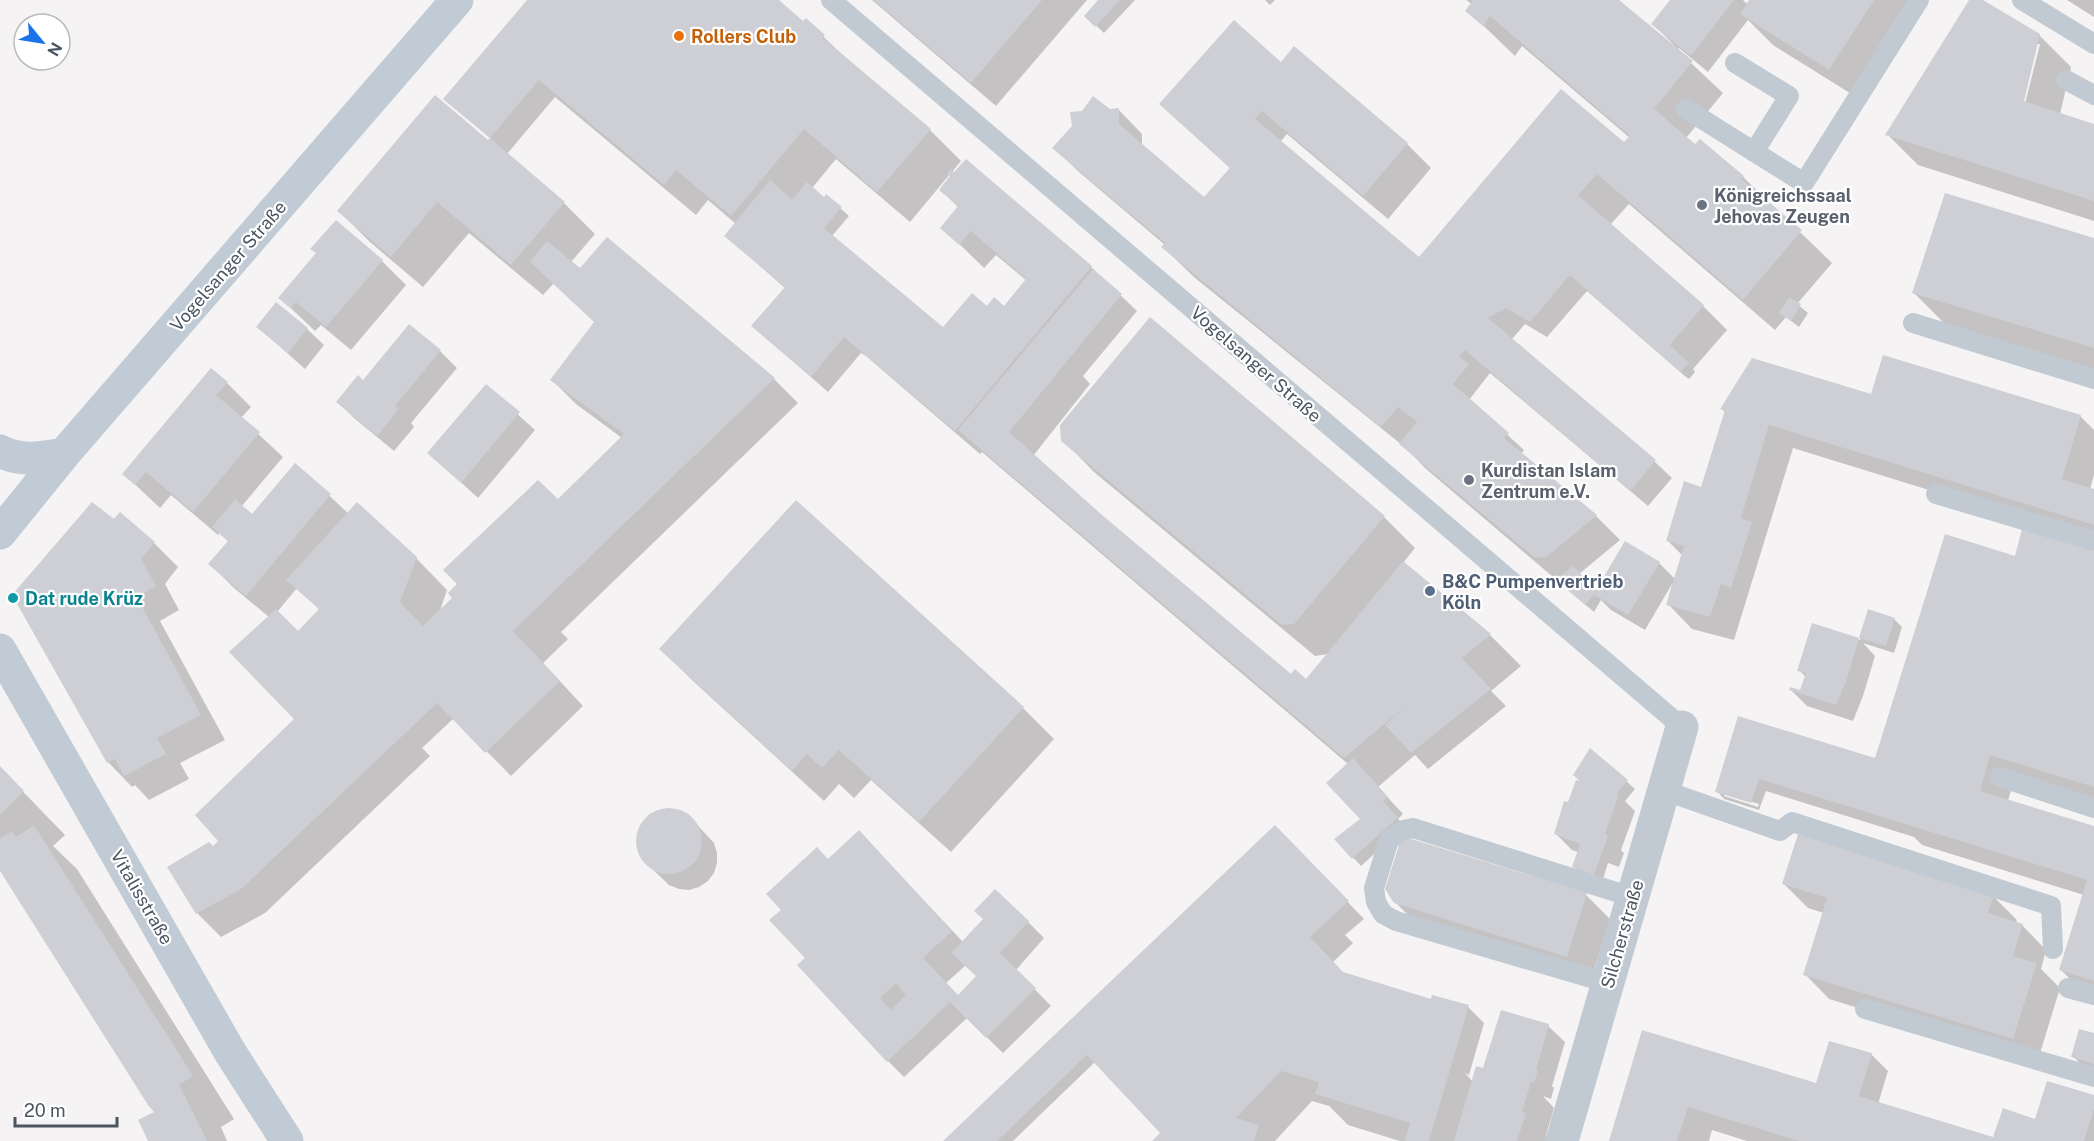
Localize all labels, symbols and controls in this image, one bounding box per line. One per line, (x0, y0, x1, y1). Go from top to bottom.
north arrow (12, 12, 72, 72)
place label: Rollers Club (691, 26, 796, 47)
marker: Rollers Club (672, 29, 686, 43)
text: N (43, 39, 66, 59)
place label: Königreichssaal Jehovas Zeugen (1714, 185, 1852, 227)
street label: Vogelsanger Straße (166, 197, 290, 335)
marker: Königreichssaal Jehovas Zeugen (1695, 198, 1709, 212)
street label: Vogelsanger Straße (1187, 302, 1325, 426)
place label: Kurdistan Islam Zentrum e.V. (1481, 460, 1616, 502)
marker: Kurdistan Islam Zentrum e.V. (1462, 473, 1476, 487)
place label: B&C Pumpenvertrieb Köln (1442, 571, 1623, 613)
marker: B&C Pumpenvertrieb Köln (1423, 584, 1437, 598)
place label: Dat rude Krüz (25, 588, 143, 609)
marker: Dat rude Krüz (6, 591, 20, 605)
street label: Vitalisstraße (106, 846, 178, 948)
street label: Silcherstraße (1596, 877, 1648, 991)
scale bar (15, 1090, 117, 1128)
text: 20 m (24, 1100, 66, 1121)

